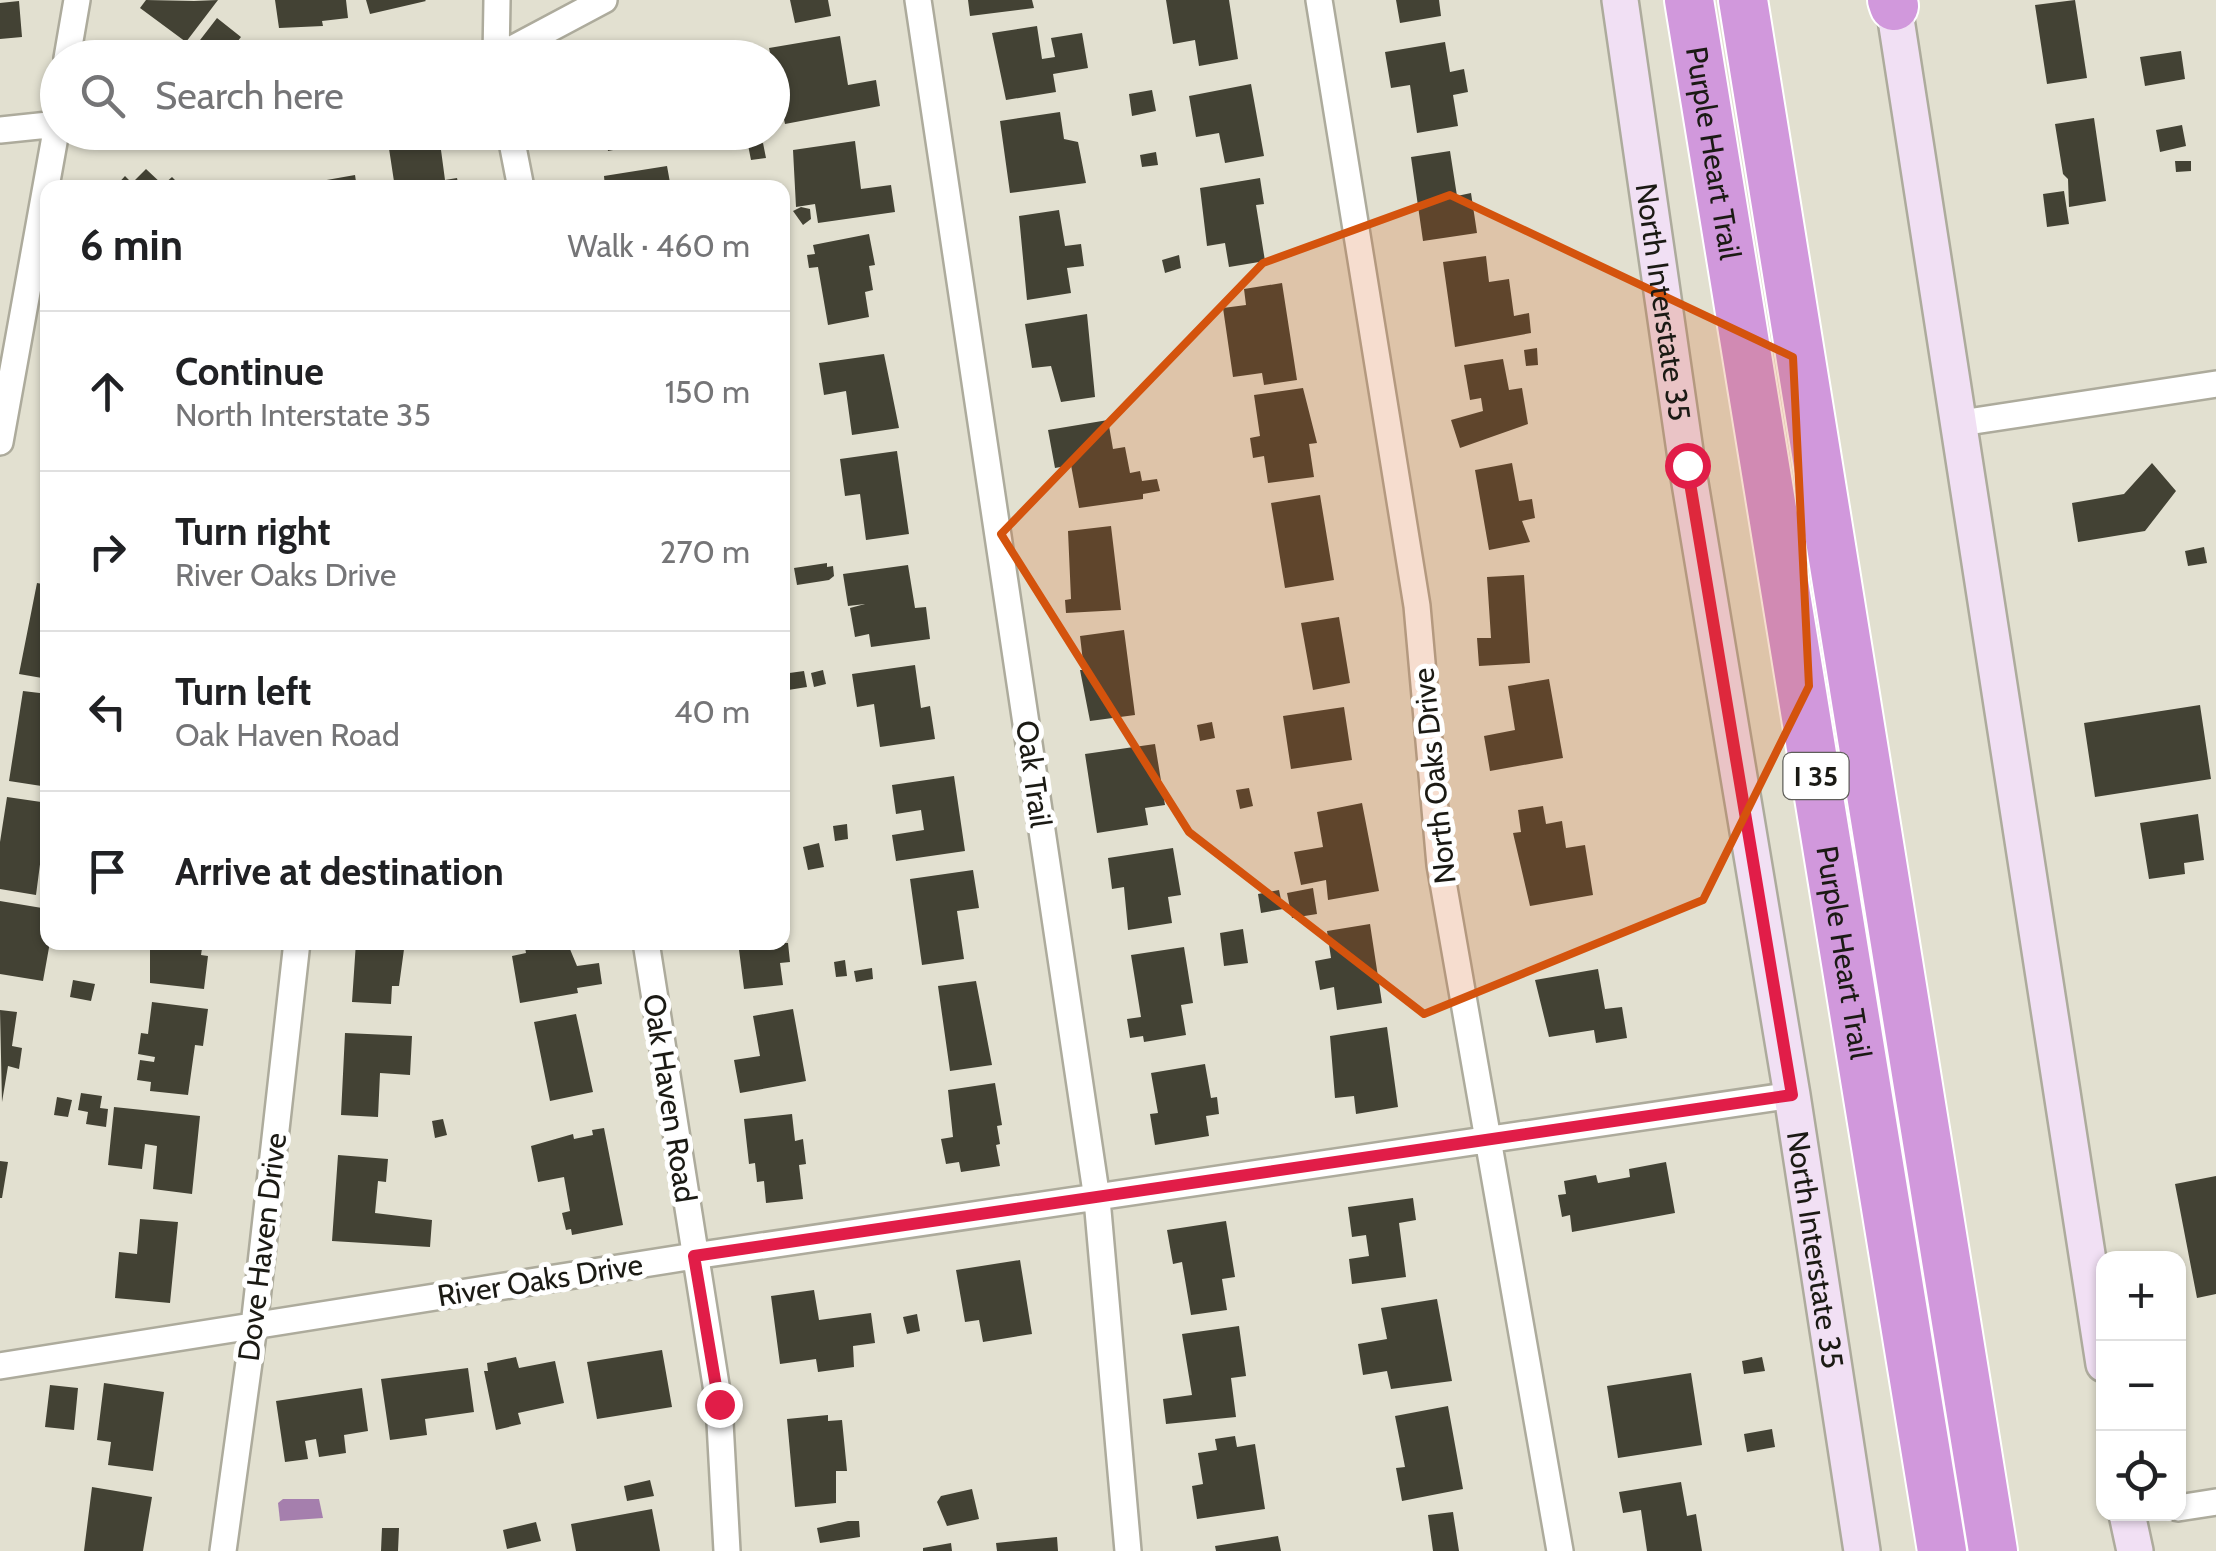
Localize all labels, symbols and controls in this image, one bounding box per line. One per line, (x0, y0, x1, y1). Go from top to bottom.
search box (40, 40, 790, 150)
street label: Purple Heart Trail (1678, 44, 1750, 262)
icon: search (75, 68, 130, 123)
text: Search here (155, 72, 344, 119)
street label: North Interstate 35 (1628, 181, 1699, 423)
text: 6 min (80, 219, 183, 271)
text: Walk · 460 m (567, 226, 750, 265)
text: Continue (175, 348, 324, 395)
icon: ahead (80, 364, 135, 419)
text: 150 m (665, 372, 750, 411)
text: North Interstate 35 (175, 395, 431, 434)
route start (1665, 443, 1711, 489)
text: Turn right (175, 508, 331, 555)
icon: right (80, 524, 135, 579)
text: 270 m (660, 532, 750, 571)
text: River Oaks Drive (175, 555, 396, 594)
street label: North Oaks Drive (1404, 666, 1464, 886)
text: Turn left (175, 668, 311, 715)
icon: left (80, 684, 135, 739)
text: 40 m (674, 692, 750, 731)
text: Oak Haven Road (175, 715, 400, 754)
street label: Oak Trail (1008, 718, 1060, 830)
road number: I 35 (1784, 753, 1848, 799)
street label: Purple Heart Trail (1809, 843, 1880, 1062)
icon: arrive (80, 844, 135, 899)
text: Arrive at destination (175, 848, 504, 895)
street label: Oak Haven Road (635, 991, 705, 1205)
street label: North Interstate 35 (1779, 1128, 1852, 1371)
street label: Dove Haven Drive (230, 1131, 294, 1363)
street label: River Oaks Drive (435, 1246, 645, 1314)
map controls (2096, 1251, 2186, 1521)
button: + (2096, 1251, 2186, 1341)
button: − (2096, 1341, 2186, 1431)
route end (697, 1382, 743, 1428)
button: locate (2096, 1431, 2186, 1521)

